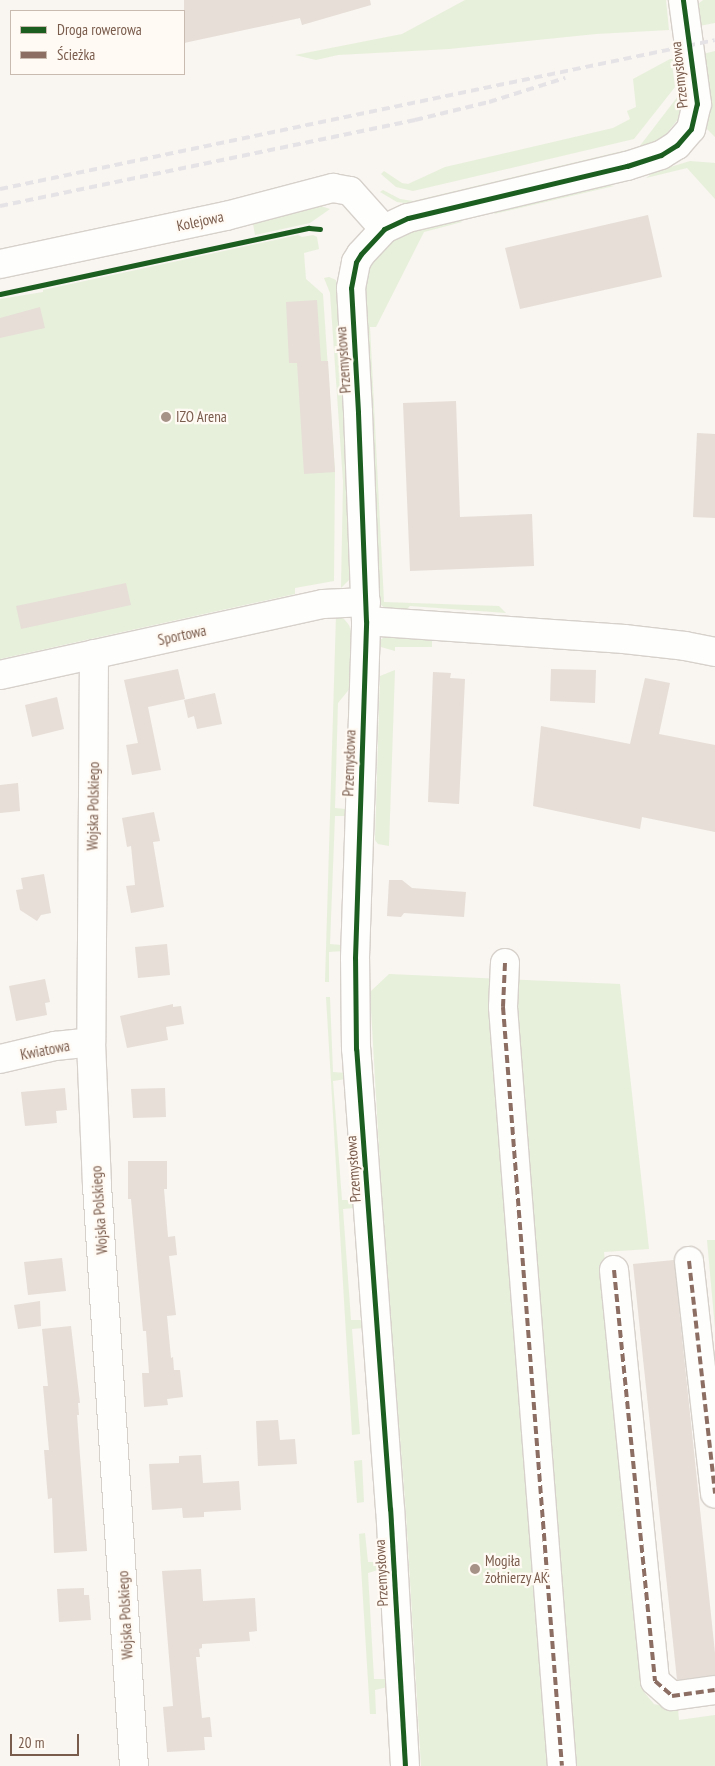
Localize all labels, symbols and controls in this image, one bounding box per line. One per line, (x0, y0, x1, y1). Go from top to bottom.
legend (10, 10, 185, 75)
text: Droga rowerowa (57, 20, 142, 39)
street label: Przemysłowa (667, 41, 691, 109)
text: Ścieżka (57, 45, 95, 64)
street label: Kolejowa (175, 207, 225, 235)
street label: Przemysłowa (332, 326, 354, 394)
place label: IZO Arena (176, 408, 227, 426)
marker: IZO Arena (160, 411, 172, 423)
street label: Sportowa (156, 621, 208, 649)
street label: Przemysłowa (339, 729, 359, 797)
street label: Wojska Polskiego (83, 761, 103, 851)
street label: Kwiatowa (19, 1036, 71, 1064)
street label: Przemysłowa (342, 1135, 364, 1203)
street label: Wojska Polskiego (87, 1165, 111, 1255)
street label: Przemysłowa (370, 1539, 392, 1607)
place label: Mogiła żołnierzy AK (485, 1551, 549, 1586)
marker: Mogiła żołnierzy AK (469, 1563, 481, 1575)
street label: Wojska Polskiego (114, 1570, 136, 1660)
scale bar (12, 1724, 81, 1756)
text: 20 m (18, 1733, 44, 1752)

